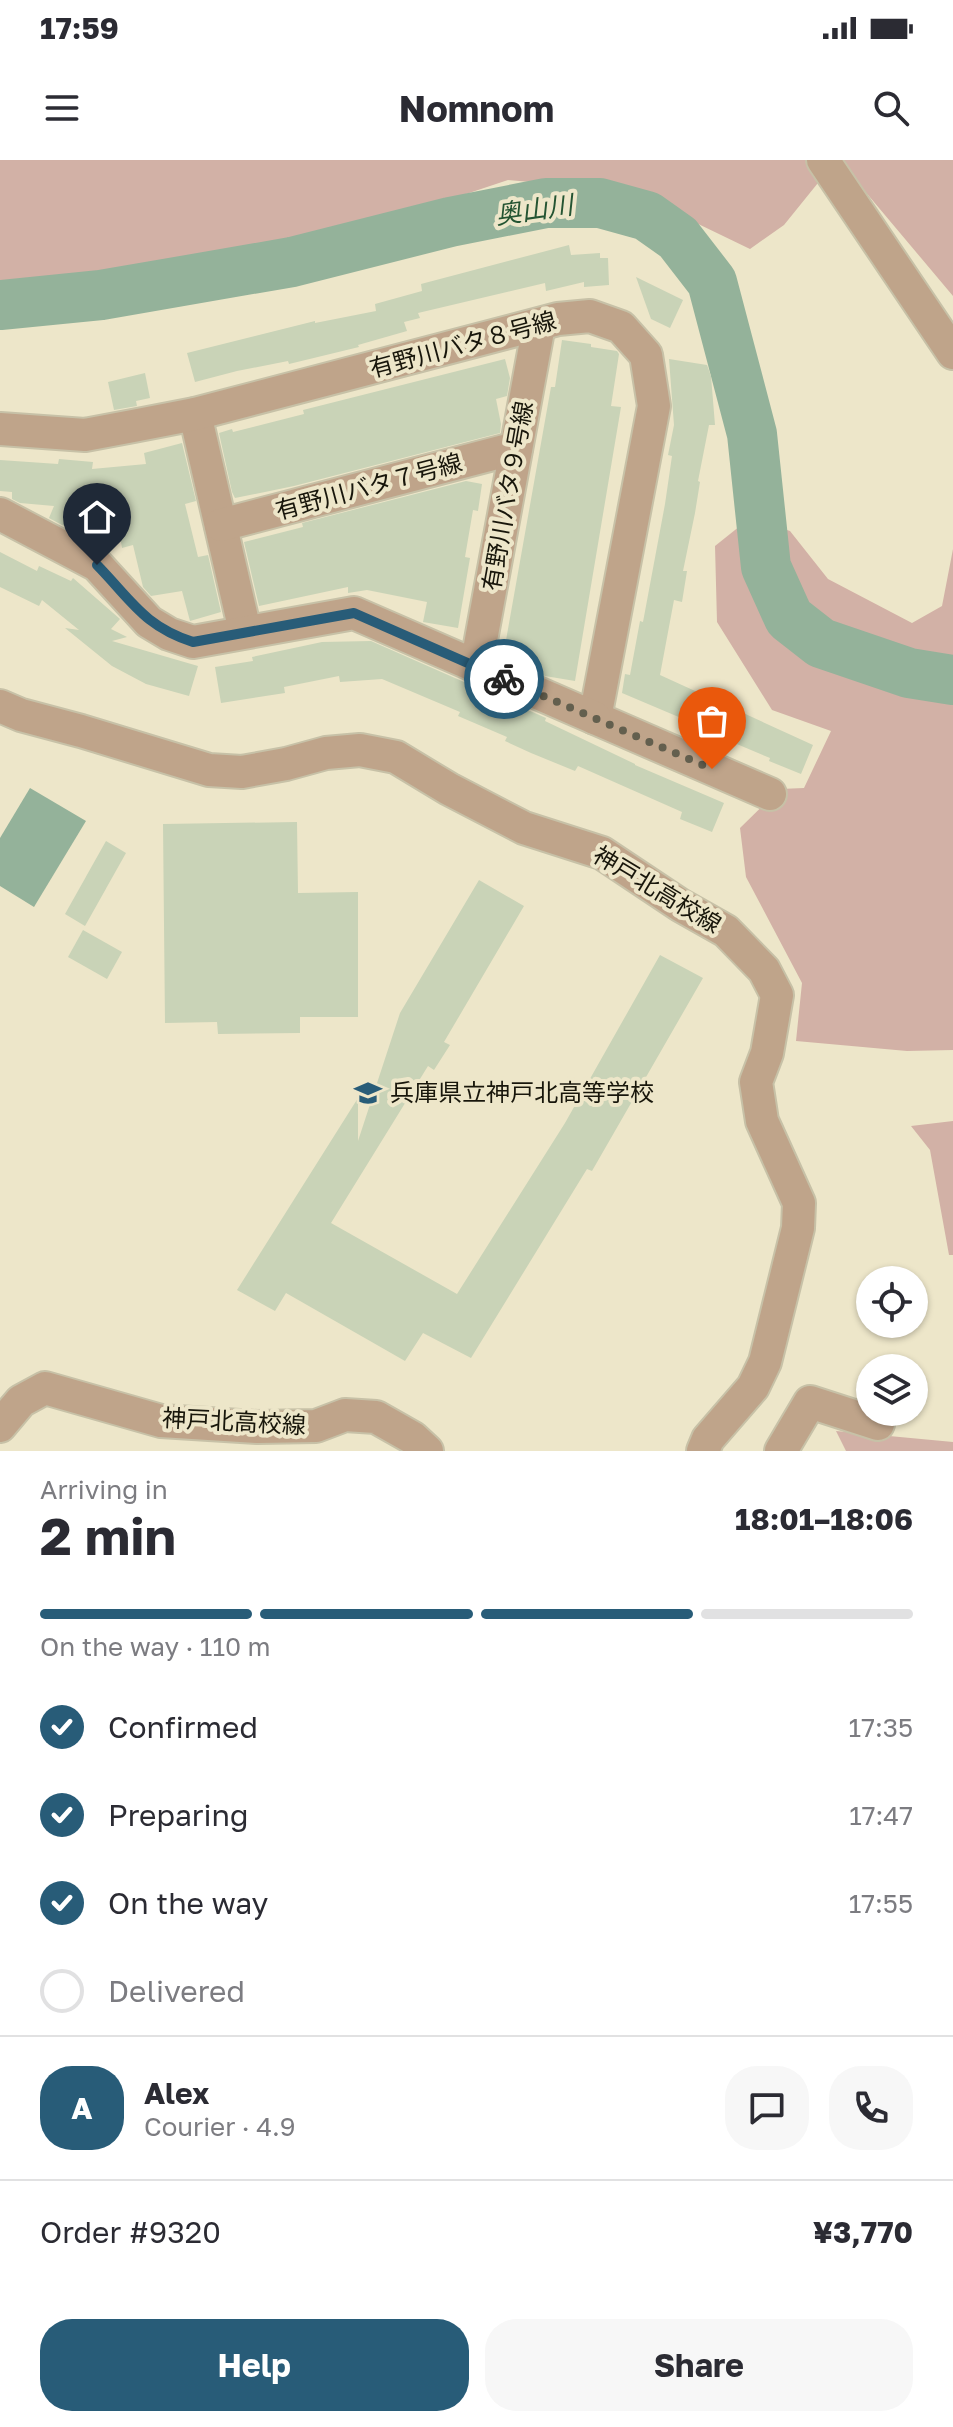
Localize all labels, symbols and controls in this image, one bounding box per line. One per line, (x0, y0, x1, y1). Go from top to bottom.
text: 17:59 (40, 10, 119, 46)
icon: menu (40, 86, 84, 130)
icon: search (869, 86, 913, 130)
text: Nomnom (399, 87, 554, 130)
water label: 奥山川 (493, 188, 578, 230)
street label: 有野川バタ８号線 (366, 305, 559, 382)
street label: 有野川バタ９号線 (476, 399, 537, 593)
street label: 有野川バタ７号線 (272, 447, 465, 524)
pin (63, 483, 131, 565)
icon: home (75, 495, 119, 539)
courier (464, 639, 544, 719)
icon: bike (482, 657, 526, 701)
pin (678, 687, 746, 769)
icon: bag (690, 699, 734, 743)
street label: 神戸北高校線 (589, 839, 727, 938)
place label: 兵庫県立神戸北高等学校 (390, 1077, 654, 1106)
school or university icon: 兵庫県立神戸北高等学校 (353, 1078, 383, 1108)
map controls (856, 1266, 928, 1426)
button: locate (856, 1266, 928, 1338)
button: layers (856, 1354, 928, 1426)
street label: 神戸北高校線 (161, 1402, 307, 1439)
text: Arriving in (40, 1474, 168, 1505)
text: 18:01–18:06 (735, 1501, 913, 1537)
text: 2 min (40, 1504, 176, 1566)
text: On the way · 110 m (40, 1631, 271, 1662)
icon: check (40, 1705, 84, 1749)
text: Confirmed (108, 1709, 258, 1745)
text: 17:35 (849, 1712, 913, 1743)
icon: check (40, 1793, 84, 1837)
text: Preparing (108, 1797, 249, 1833)
text: 17:47 (849, 1800, 913, 1831)
icon: check (40, 1881, 84, 1925)
text: On the way (108, 1885, 268, 1921)
text: 17:55 (849, 1888, 913, 1919)
text: Delivered (108, 1973, 245, 2009)
button: chat (725, 2066, 809, 2150)
button: phone (829, 2066, 913, 2150)
text: Alex (144, 2075, 209, 2111)
text: A (71, 2090, 93, 2126)
text: Courier · 4.9 (144, 2111, 296, 2142)
text: Order #9320 (40, 2214, 221, 2250)
text: ¥3,770 (813, 2214, 913, 2250)
button: Help (40, 2319, 469, 2411)
button: Share (485, 2319, 913, 2411)

